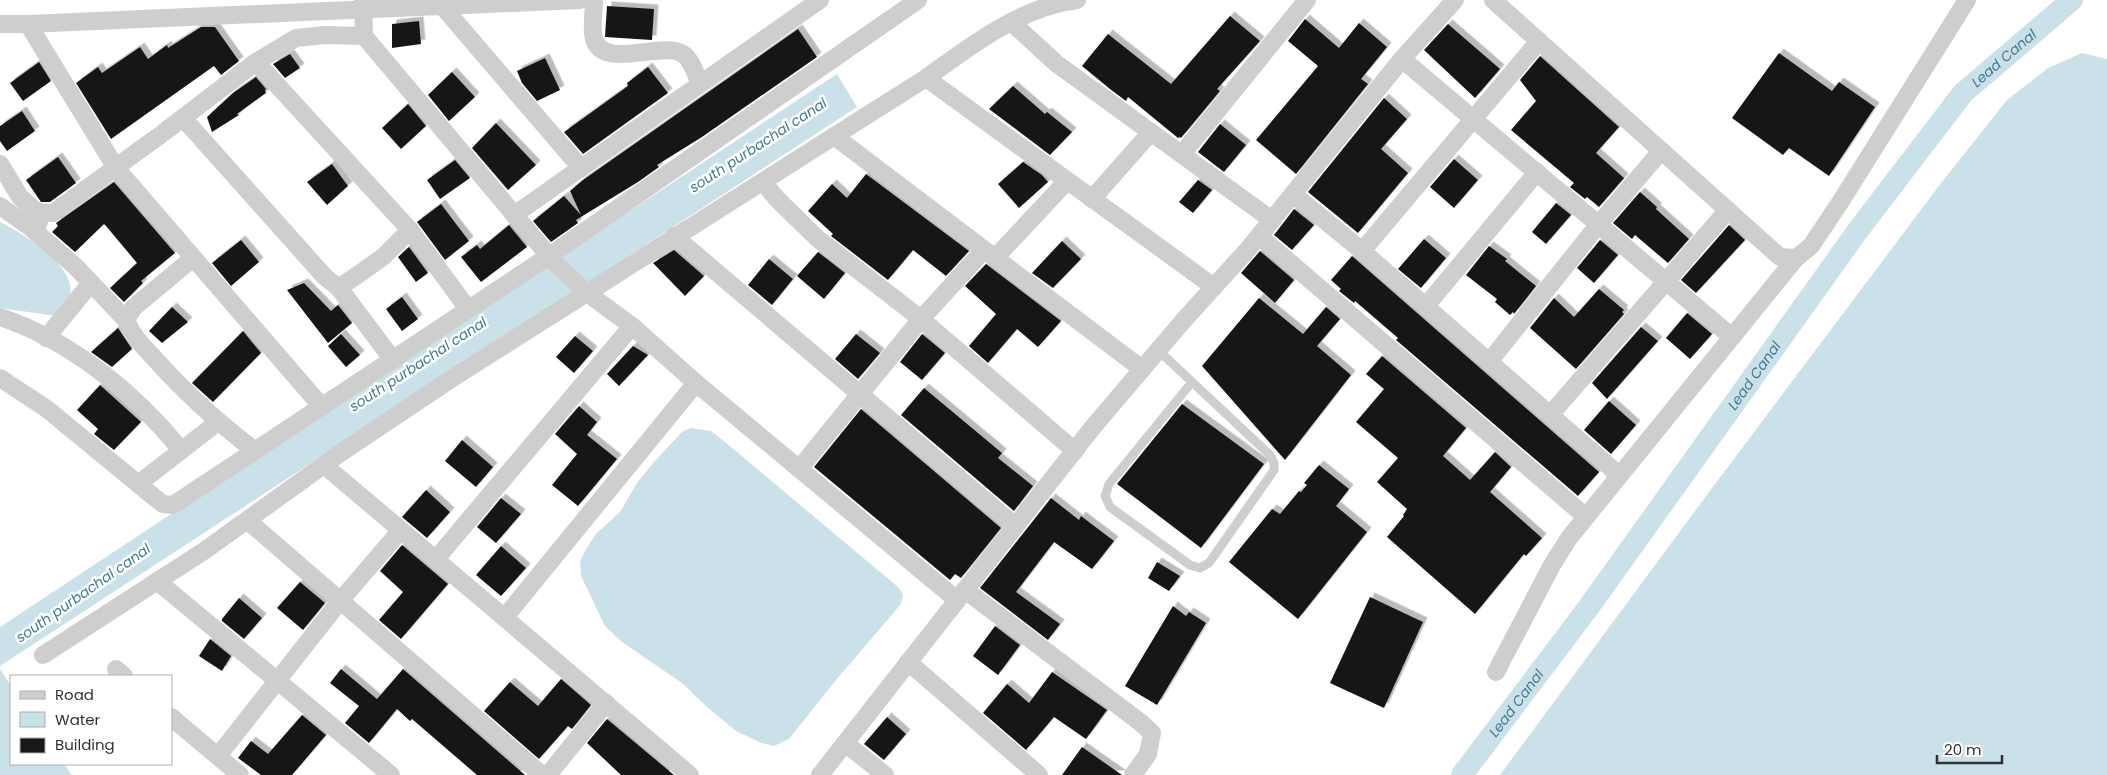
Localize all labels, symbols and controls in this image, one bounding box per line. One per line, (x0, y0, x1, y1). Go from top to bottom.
water label: Lead Canal (1967, 24, 2041, 92)
water label: south purbachal canal (685, 93, 831, 197)
water label: south purbachal canal (345, 312, 491, 416)
water label: Lead Canal (1723, 337, 1786, 414)
water label: south purbachal canal (12, 538, 155, 647)
water label: Lead Canal (1484, 665, 1549, 741)
legend (10, 675, 172, 765)
text: Road (55, 684, 94, 705)
text: Water (55, 709, 101, 730)
scale bar (1937, 732, 2002, 764)
text: Building (55, 734, 115, 755)
text: 20 m (1944, 739, 1982, 760)

